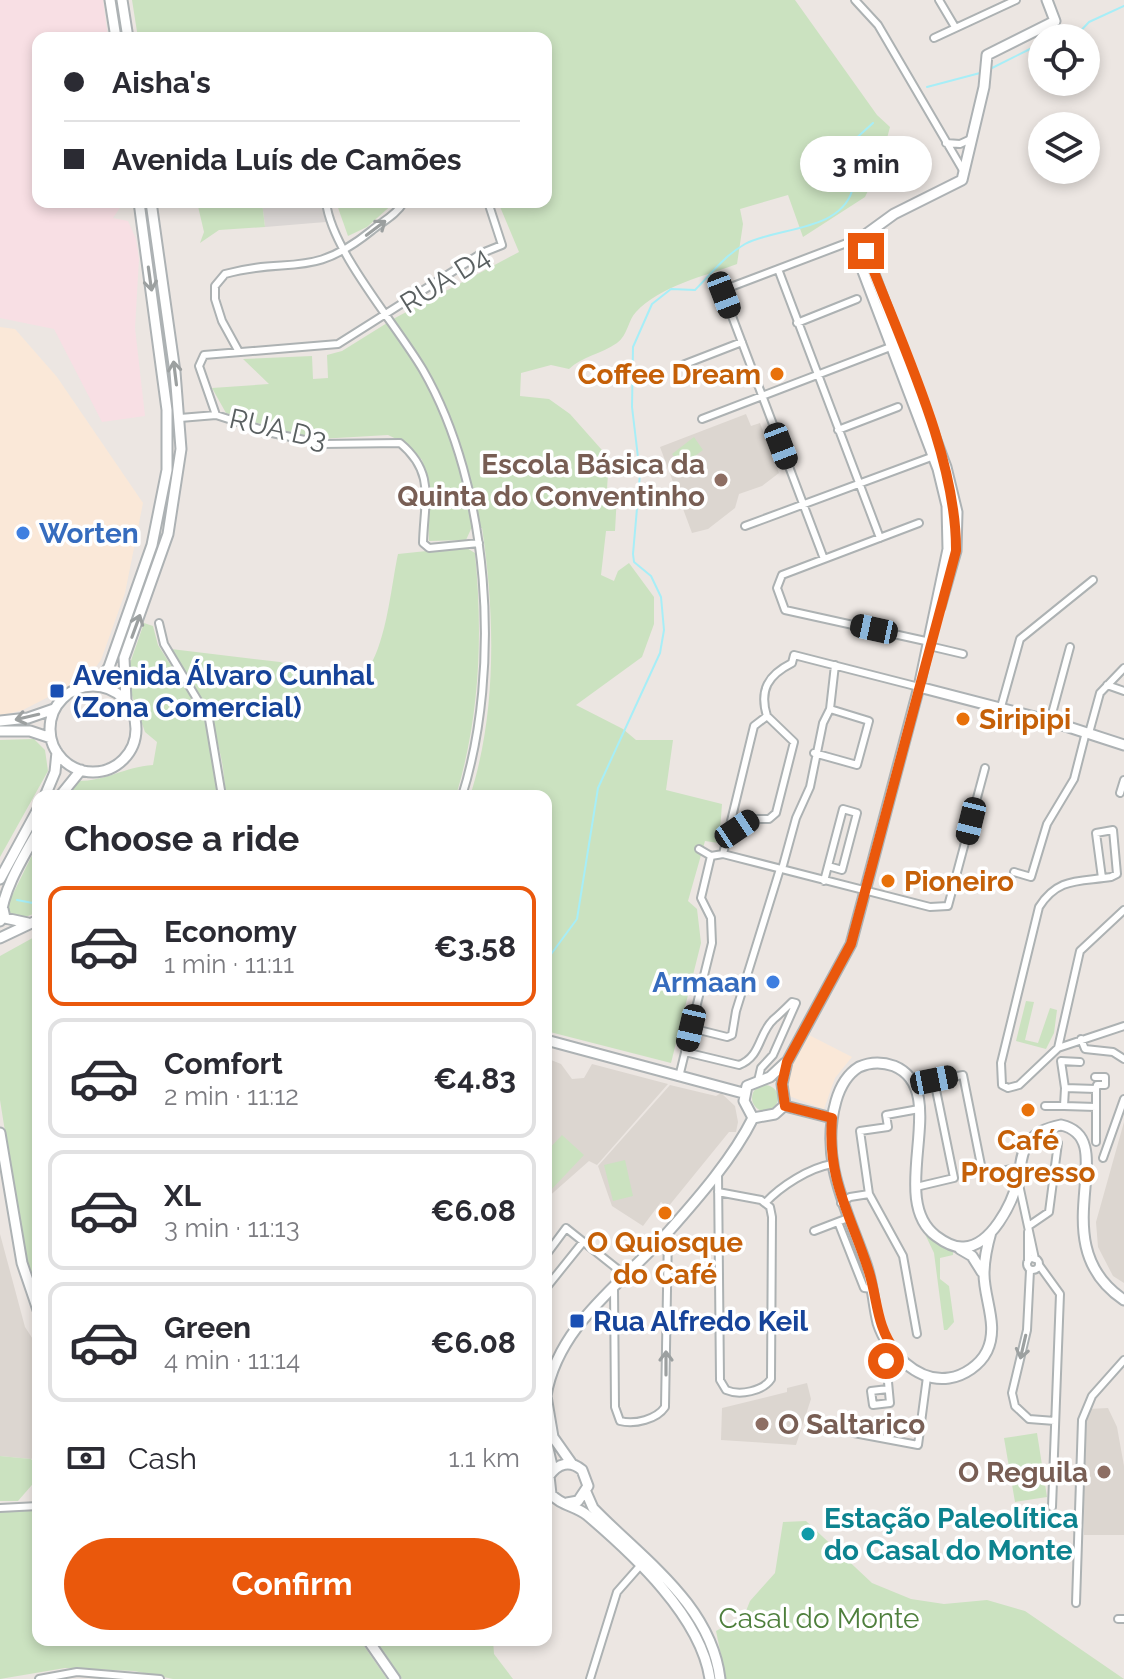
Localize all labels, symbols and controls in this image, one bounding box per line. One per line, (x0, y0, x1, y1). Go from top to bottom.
map controls (1028, 24, 1100, 184)
button: locate (1028, 24, 1100, 96)
text: Aisha's (112, 65, 211, 100)
button: layers (1028, 112, 1100, 184)
callout: 3 min (800, 135, 932, 191)
text: Avenida Luís de Camões (112, 142, 462, 177)
text: 3 min (832, 149, 900, 179)
one-way arrow (365, 219, 386, 236)
route end (848, 233, 884, 269)
street label: RUA D4 (394, 240, 496, 320)
one-way arrow (143, 266, 158, 291)
car (704, 268, 744, 322)
place label: Coffee Dream (577, 358, 761, 391)
one-way arrow (167, 360, 182, 386)
marker: Coffee Dream (768, 365, 786, 383)
street label: RUA D3 (226, 402, 330, 456)
car (761, 419, 801, 473)
place label: Escola Básica da Quinta do Conventinho (397, 448, 705, 513)
marker: Escola Básica da Quinta do Conventinho (712, 471, 730, 489)
place label: Worten (39, 517, 139, 550)
marker: Worten (14, 524, 32, 542)
car (848, 612, 900, 646)
one-way arrow (129, 613, 144, 638)
place label: Avenida Álvaro Cunhal (Zona Comercial) (73, 659, 374, 724)
marker: Avenida Álvaro Cunhal (Zona Comercial) (48, 682, 66, 700)
place label: Siripipi (979, 703, 1071, 736)
one-way arrow (15, 710, 41, 725)
marker: Siripipi (954, 710, 972, 728)
car (954, 795, 988, 847)
car (710, 806, 764, 852)
text: Choose a ride (64, 817, 299, 859)
place label: Pioneiro (904, 865, 1014, 898)
marker: Pioneiro (879, 872, 897, 890)
icon: car (68, 910, 140, 982)
text: Economy (164, 914, 297, 949)
text: €3.58 (434, 929, 516, 964)
text: 1 min · 11:11 (164, 949, 294, 979)
place label: Armaan (652, 966, 757, 999)
marker: Armaan (764, 973, 782, 991)
car (674, 1002, 708, 1054)
icon: car (68, 1042, 140, 1114)
text: Comfort (164, 1046, 283, 1081)
text: €4.83 (433, 1061, 516, 1096)
car (908, 1064, 960, 1096)
text: 2 min · 11:12 (164, 1081, 299, 1111)
marker: Café Progresso (1019, 1101, 1037, 1119)
place label: Café Progresso (961, 1124, 1095, 1189)
icon: car (68, 1174, 140, 1246)
text: XL (164, 1178, 201, 1213)
text: €6.08 (431, 1193, 516, 1228)
marker: O Quiosque do Café (656, 1204, 674, 1222)
text: 3 min · 11:13 (164, 1213, 300, 1243)
place label: O Quiosque do Café (587, 1226, 743, 1291)
place label: Rua Alfredo Keil (593, 1305, 808, 1338)
icon: car (68, 1306, 140, 1378)
text: Green (164, 1310, 251, 1345)
marker: Rua Alfredo Keil (568, 1312, 586, 1330)
text: €6.08 (431, 1325, 516, 1360)
one-way arrow (1015, 1333, 1030, 1359)
route start (868, 1343, 904, 1379)
text: 4 min · 11:14 (164, 1345, 300, 1375)
one-way arrow (658, 1350, 674, 1377)
place label: O Saltarico (778, 1408, 925, 1441)
marker: O Saltarico (753, 1415, 771, 1433)
icon: cash (64, 1436, 108, 1480)
text: Cash (128, 1441, 197, 1476)
text: 1.1 km (449, 1443, 520, 1473)
place label: O Reguila (958, 1456, 1088, 1489)
marker: O Reguila (1095, 1463, 1113, 1481)
place label: Estação Paleolítica do Casal do Monte (824, 1502, 1079, 1567)
marker: Estação Paleolítica do Casal do Monte (799, 1525, 817, 1543)
button: Confirm (64, 1538, 520, 1630)
park label: Casal do Monte (718, 1602, 920, 1635)

